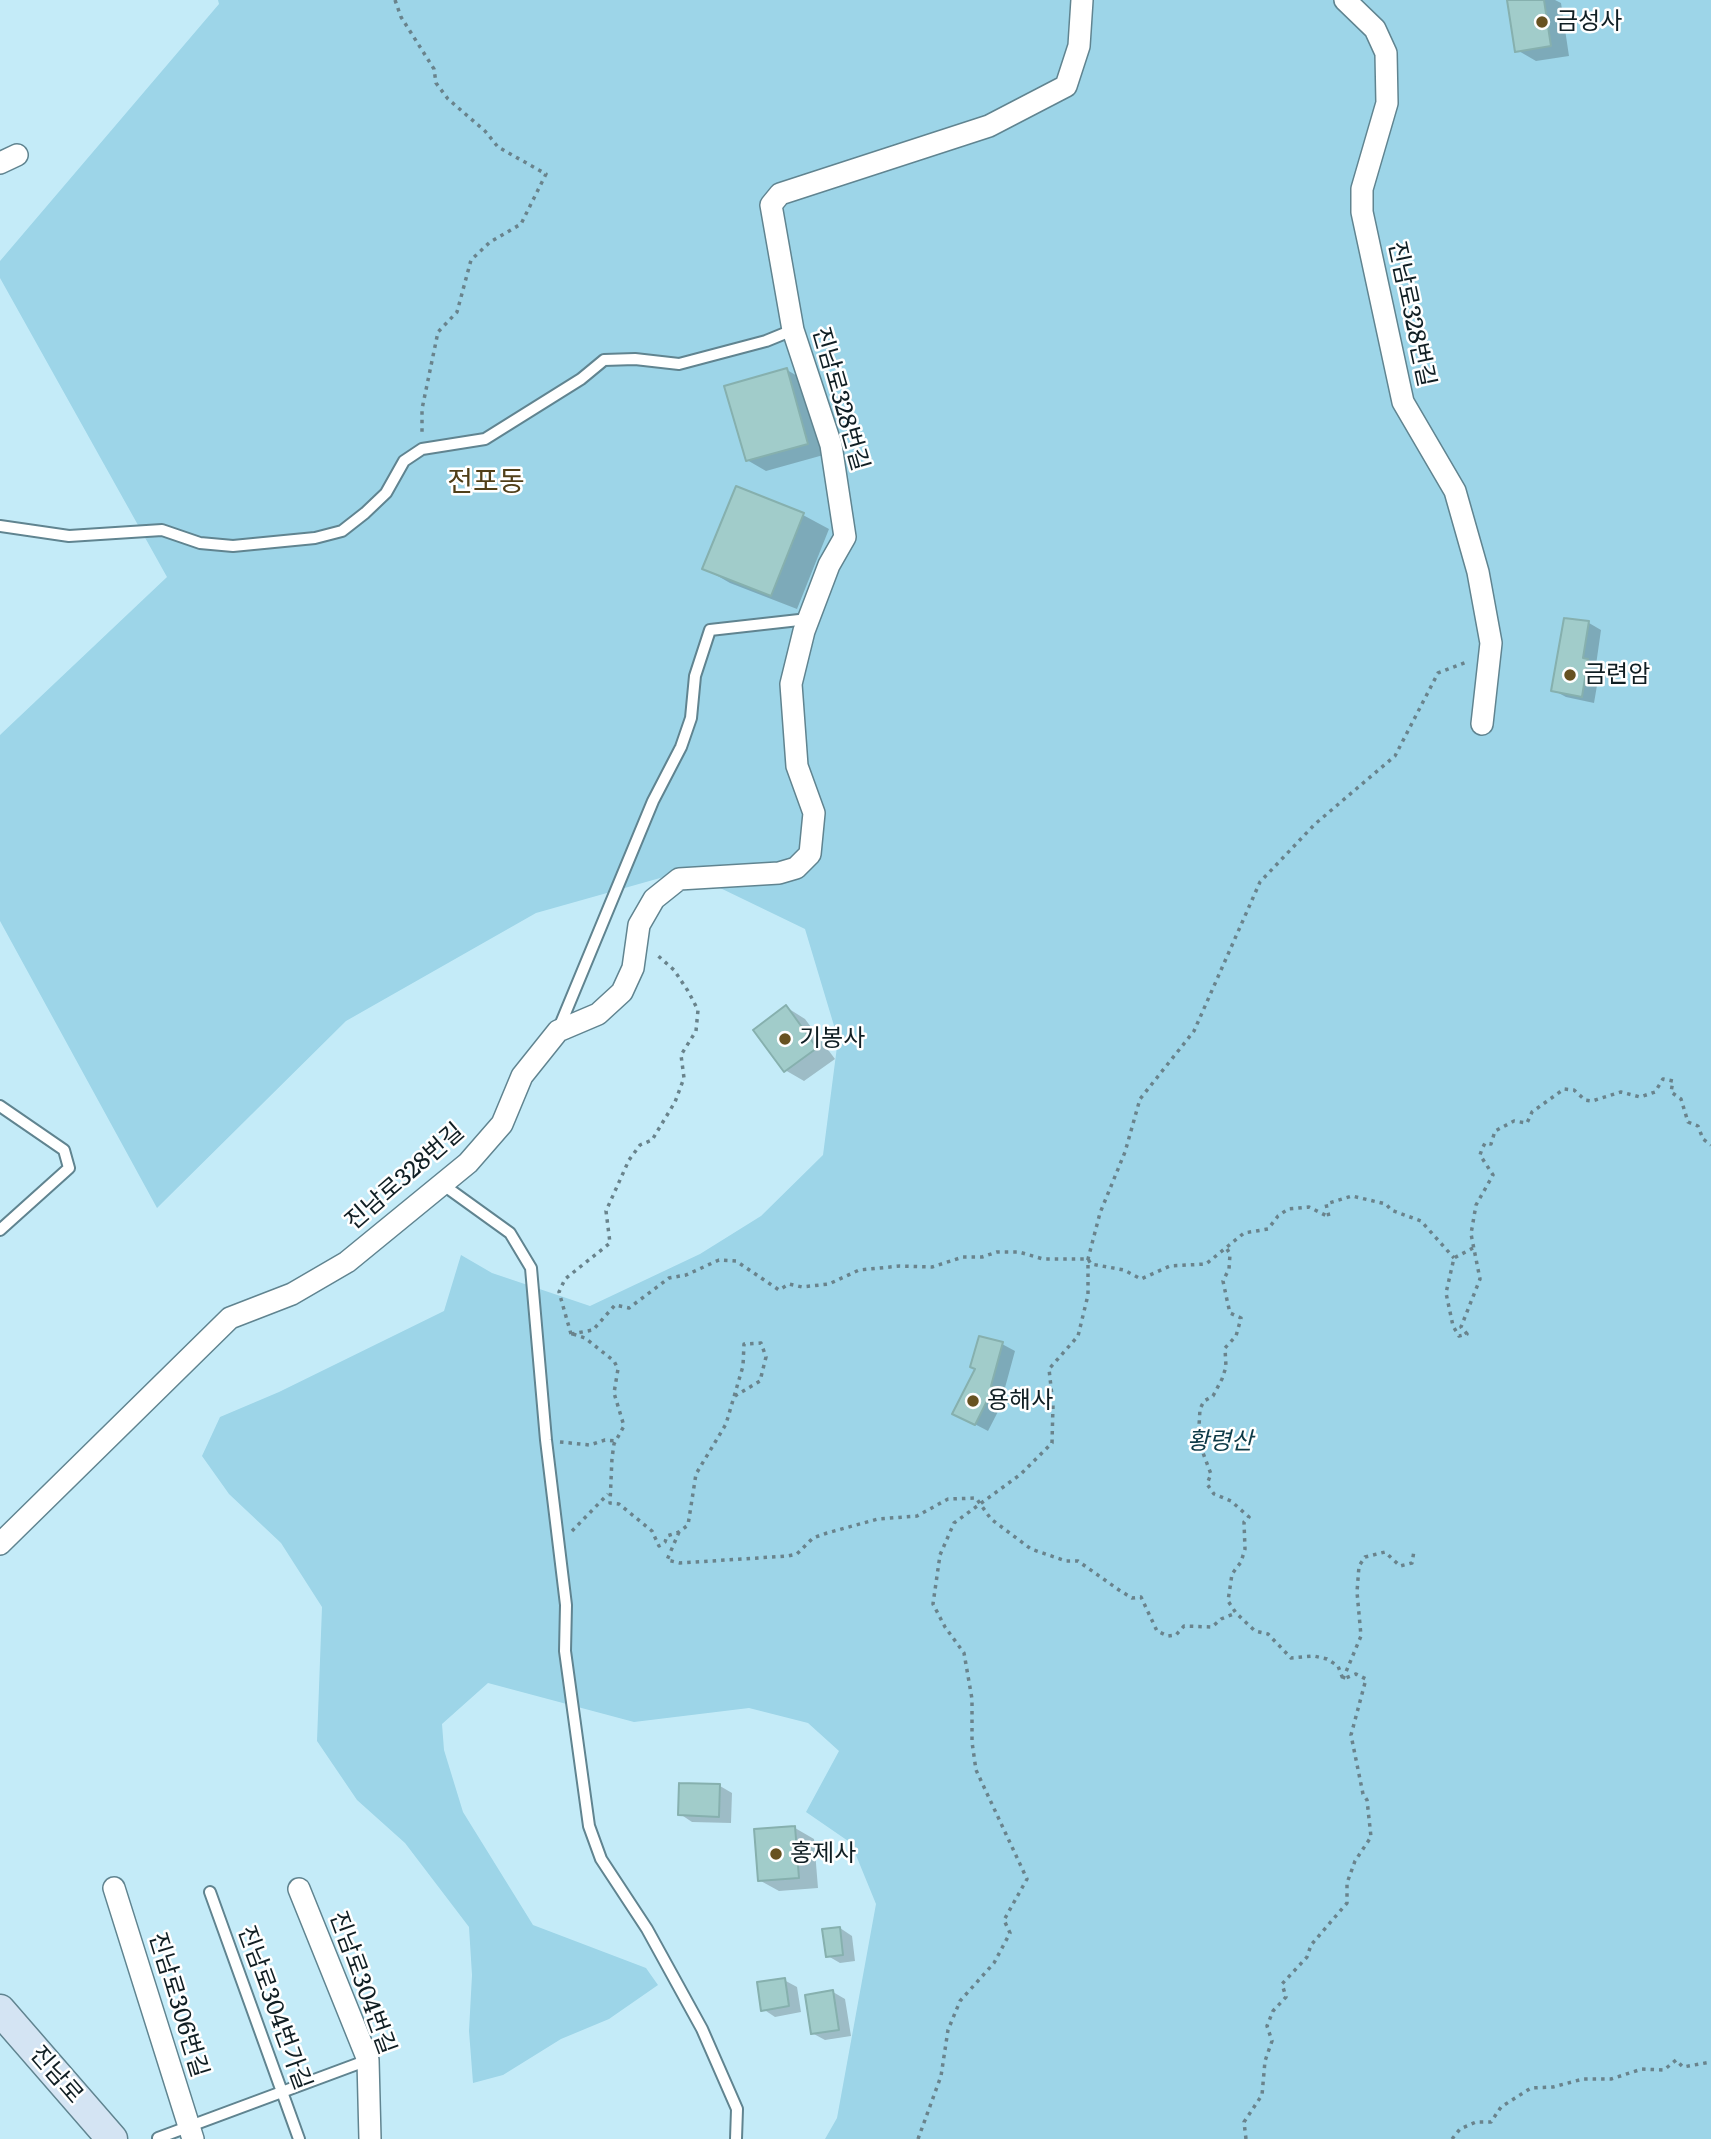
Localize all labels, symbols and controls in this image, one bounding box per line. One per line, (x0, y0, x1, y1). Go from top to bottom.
place label: 금성사 (1556, 8, 1622, 36)
marker: 금성사 (1534, 14, 1550, 30)
street label: 진남로328번길 (1382, 239, 1440, 389)
street label: 진남로328번길 (806, 324, 874, 474)
district label: 전포동 (447, 466, 525, 500)
place label: 금련암 (1584, 661, 1650, 689)
marker: 금련암 (1562, 667, 1578, 683)
place label: 기봉사 (799, 1025, 865, 1053)
marker: 기봉사 (777, 1031, 793, 1047)
street label: 진남로328번길 (340, 1118, 470, 1236)
place label: 용해사 (987, 1387, 1053, 1415)
marker: 용해사 (965, 1393, 981, 1409)
park label: 황령산 (1187, 1428, 1253, 1456)
place label: 홍제사 (790, 1840, 856, 1868)
marker: 홍제사 (768, 1846, 784, 1862)
street label: 진남로304번길 (323, 1907, 401, 2059)
street label: 진남로304번가길 (231, 1922, 317, 2094)
street label: 진남로306번길 (142, 1929, 214, 2081)
street label: 진남로 (23, 2041, 89, 2109)

